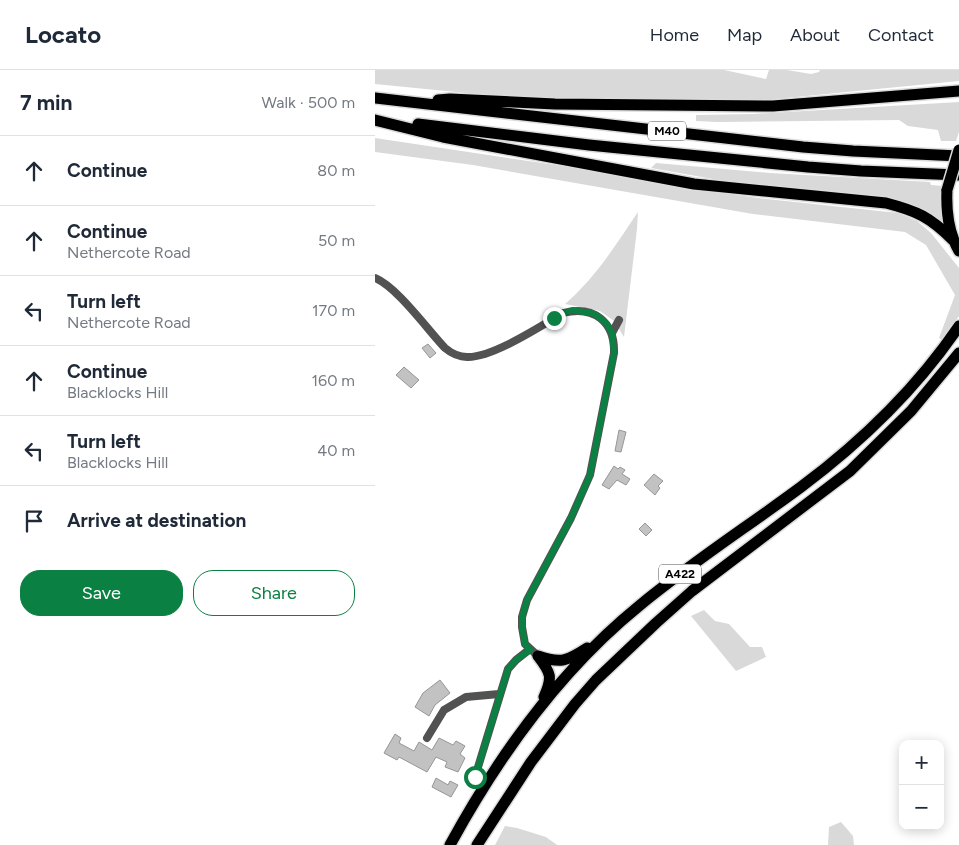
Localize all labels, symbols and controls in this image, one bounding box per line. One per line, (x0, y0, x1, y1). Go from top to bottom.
text: Locato (25, 20, 101, 49)
text: Home (650, 24, 699, 46)
text: Map (727, 24, 762, 46)
text: About (790, 24, 840, 46)
text: Contact (868, 24, 934, 46)
text: 7 min (20, 90, 72, 115)
text: Walk · 500 m (262, 93, 355, 112)
road number: M40 (648, 121, 686, 140)
icon: ahead (20, 157, 48, 185)
text: Continue (67, 159, 147, 182)
text: 80 m (317, 161, 355, 180)
text: Continue (67, 220, 147, 243)
icon: ahead (20, 227, 48, 255)
text: 50 m (318, 231, 355, 250)
text: Nethercote Road (67, 243, 191, 262)
text: Turn left (67, 290, 141, 313)
icon: left (20, 297, 48, 325)
text: 170 m (312, 301, 355, 320)
route end (543, 307, 566, 330)
text: Nethercote Road (67, 313, 191, 332)
text: Continue (67, 360, 147, 383)
icon: ahead (20, 367, 48, 395)
text: 160 m (312, 371, 355, 390)
text: Blacklocks Hill (67, 383, 168, 402)
text: Turn left (67, 430, 141, 453)
icon: left (20, 437, 48, 465)
text: 40 m (317, 441, 355, 460)
text: Blacklocks Hill (67, 453, 168, 472)
icon: arrive (20, 507, 48, 535)
text: Arrive at destination (67, 509, 246, 532)
road number: A422 (659, 564, 701, 584)
button: Save (20, 570, 183, 616)
button: Share (193, 570, 355, 616)
map controls (899, 740, 944, 830)
button: + (899, 740, 944, 785)
route start (464, 766, 487, 789)
button: − (899, 785, 944, 830)

